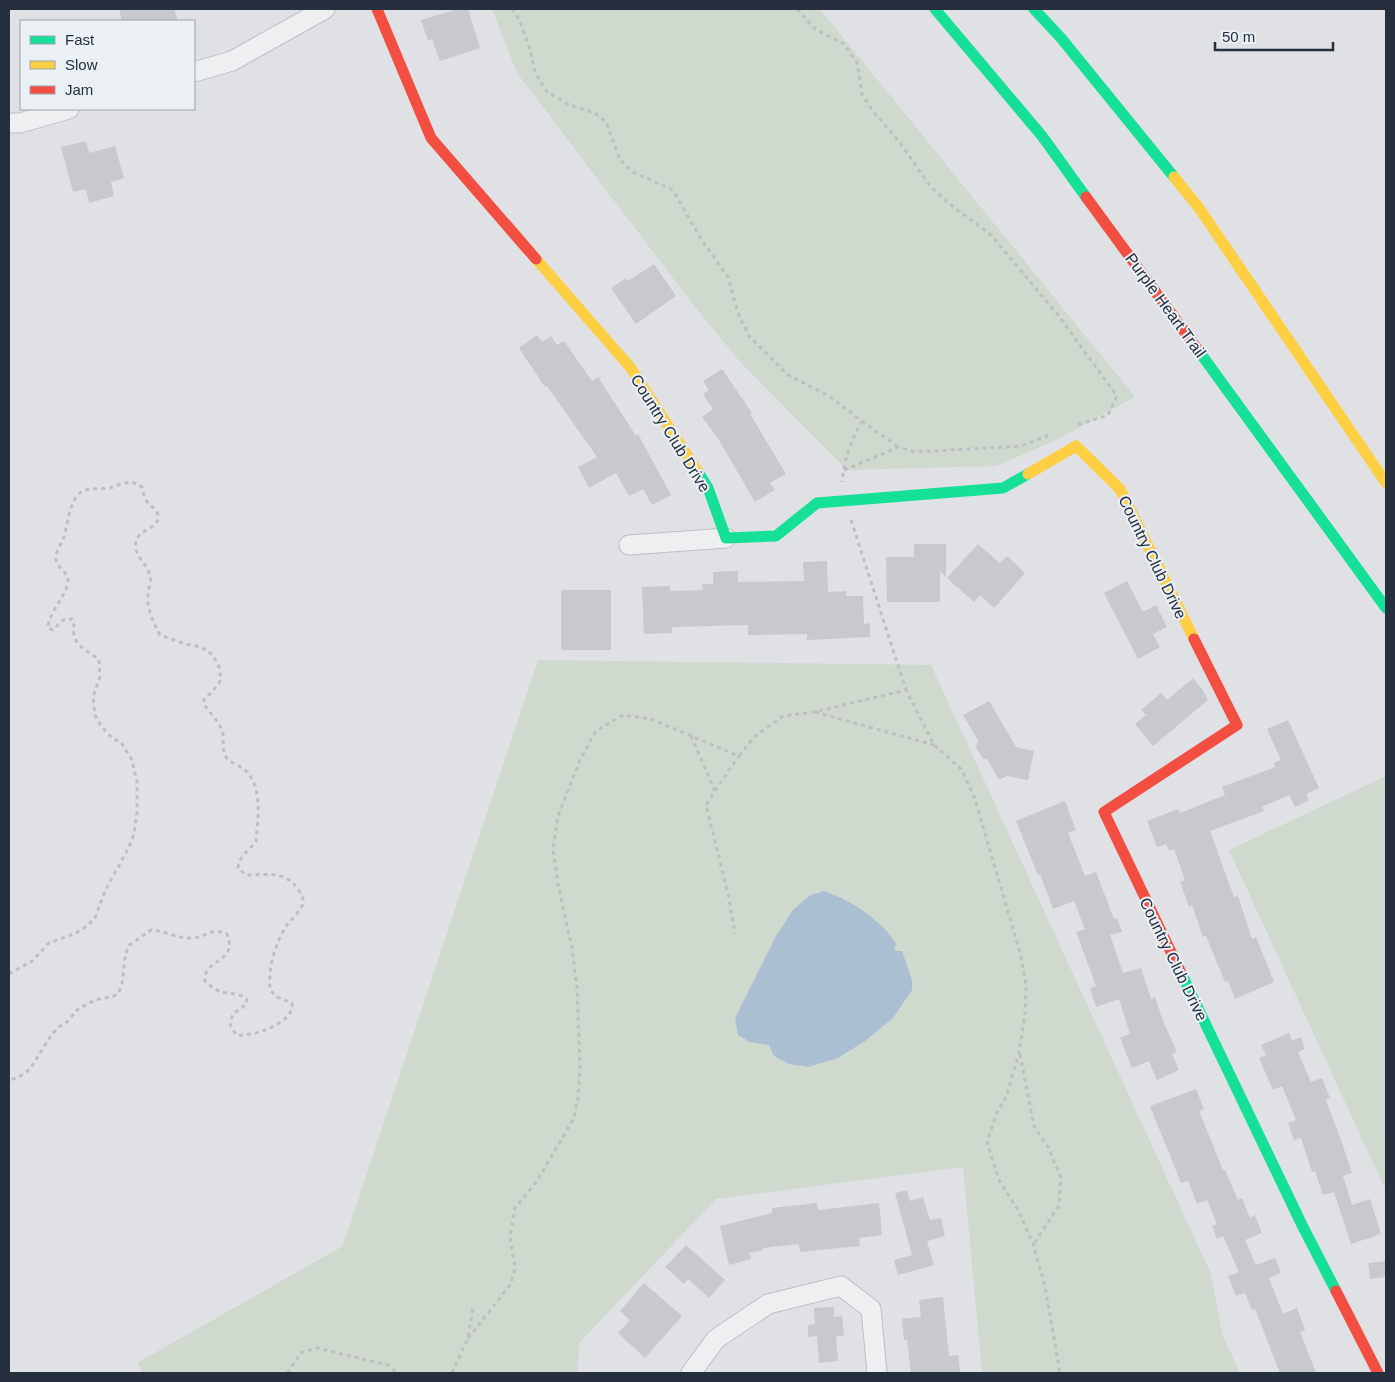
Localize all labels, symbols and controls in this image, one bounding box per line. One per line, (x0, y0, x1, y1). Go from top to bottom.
legend (20, 20, 195, 110)
scale bar (1215, 20, 1332, 52)
text: 50 m (1222, 28, 1255, 45)
text: Fast (65, 31, 95, 48)
text: Slow (65, 56, 98, 73)
text: Jam (65, 81, 93, 98)
street label: Purple Heart Trail (1122, 250, 1209, 361)
street label: Country Club Drive (628, 371, 714, 495)
street label: Country Club Drive (1115, 493, 1190, 622)
street label: Country Club Drive (1136, 895, 1211, 1024)

